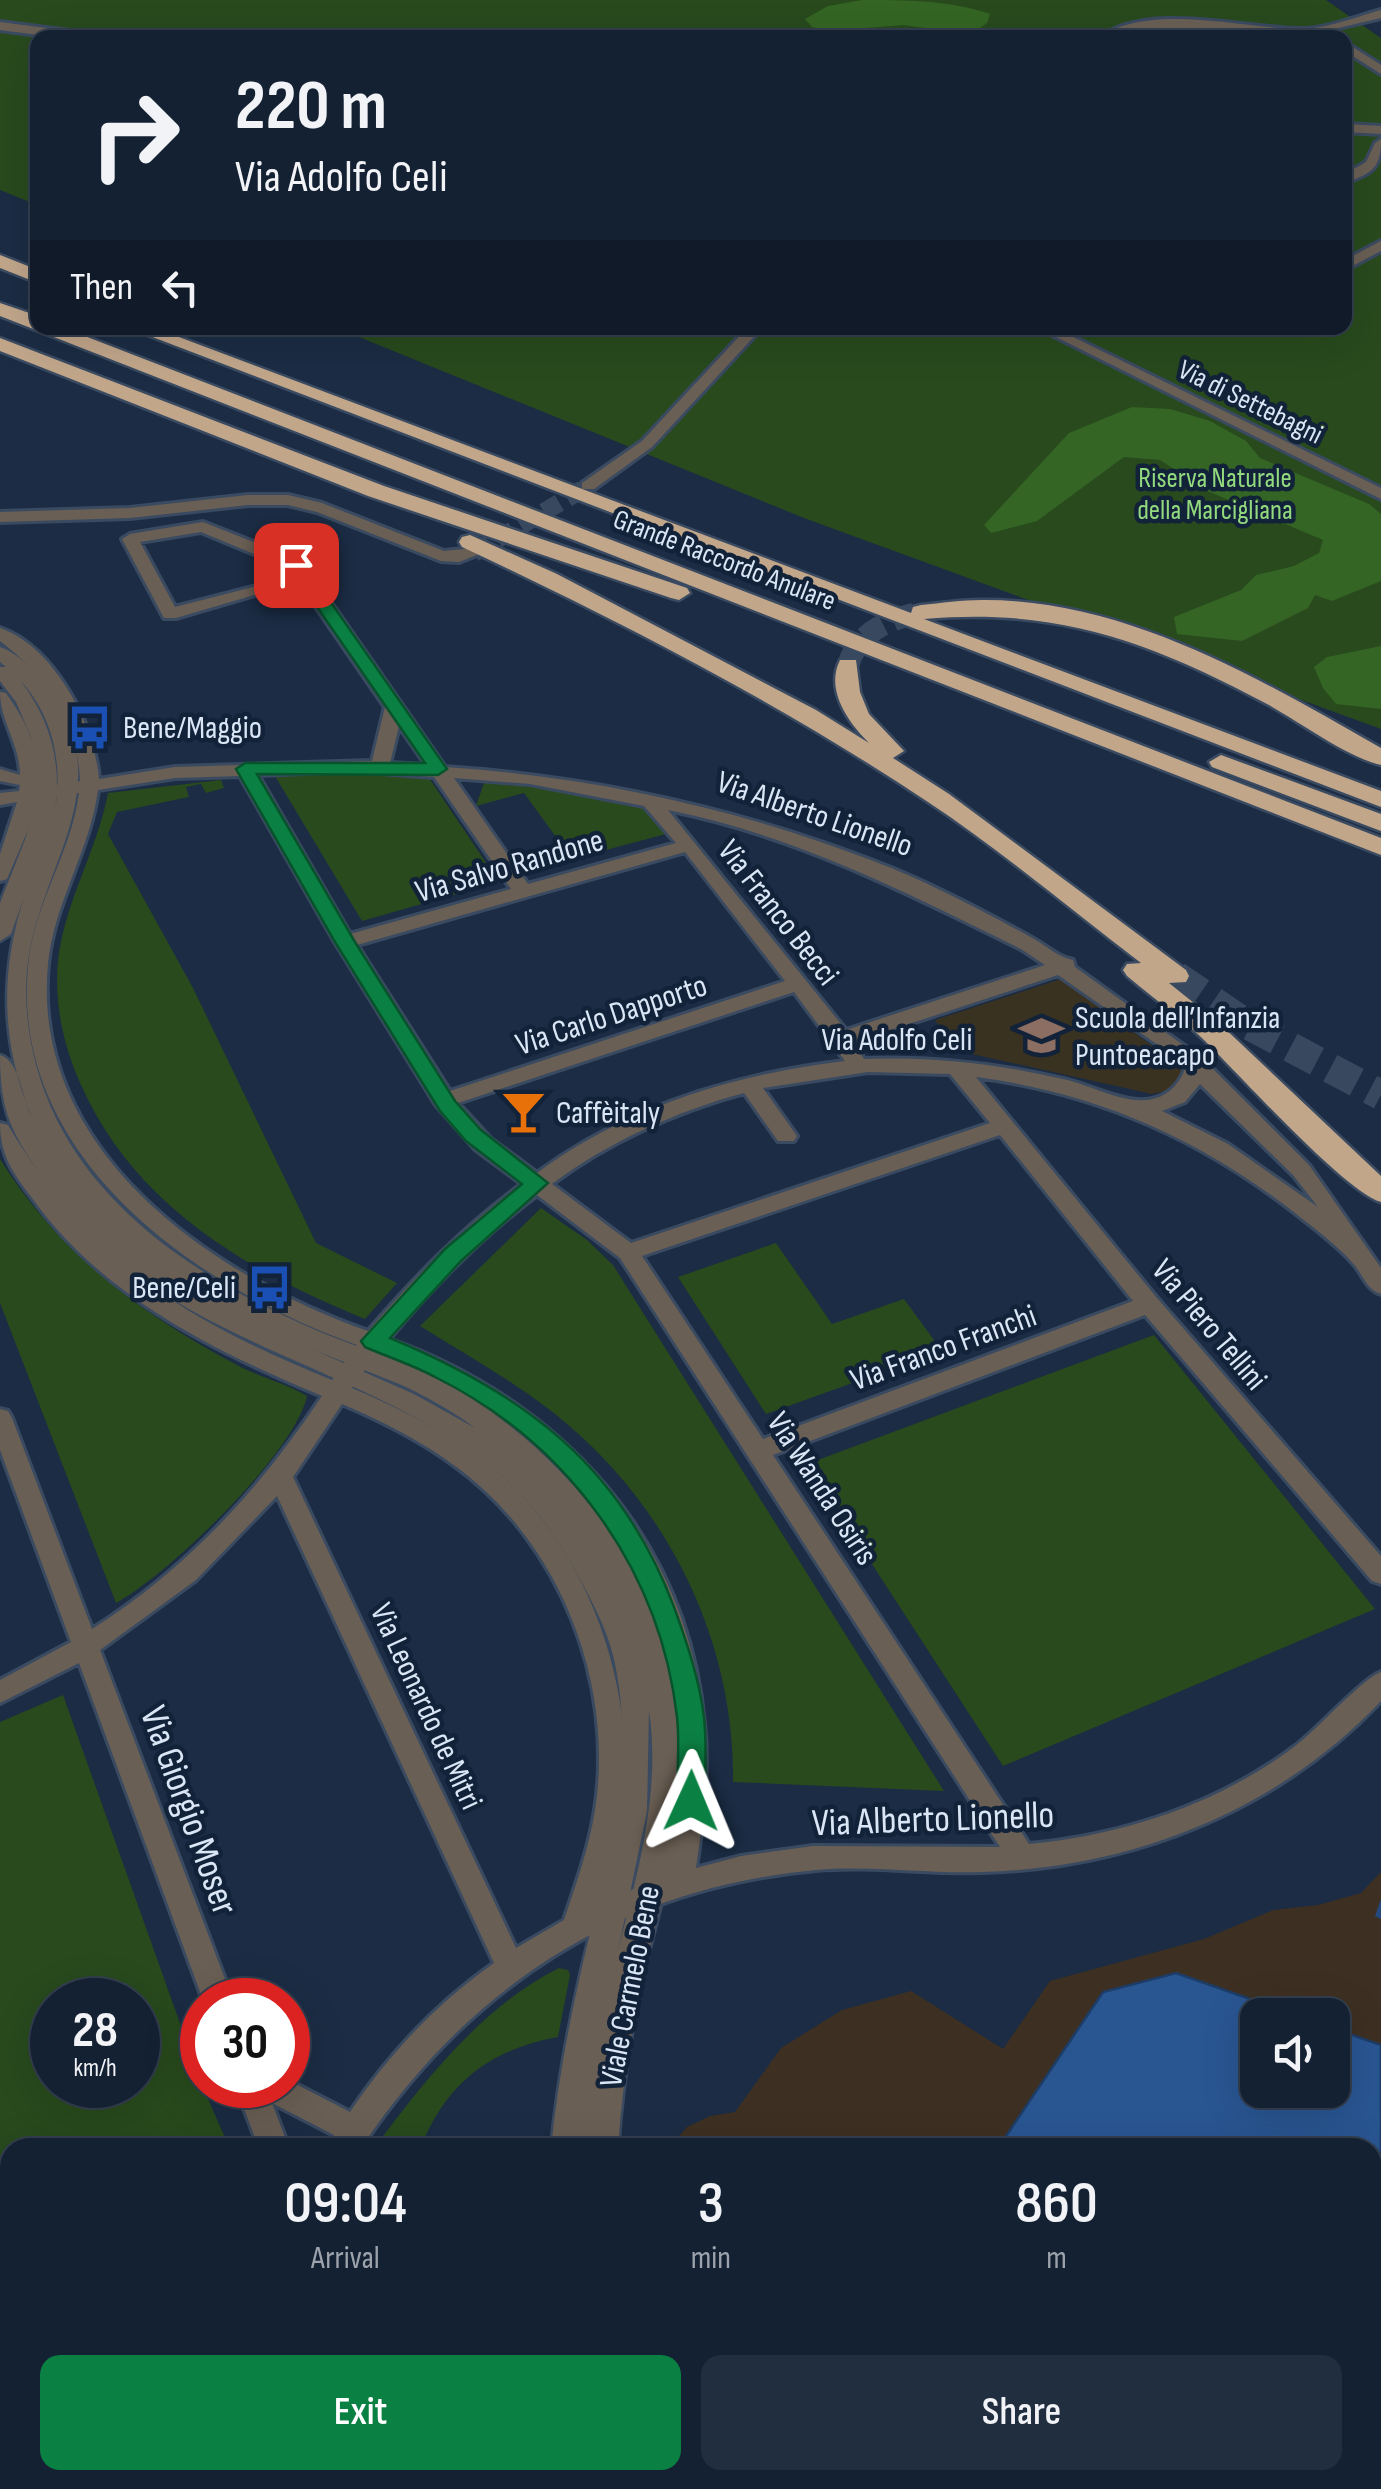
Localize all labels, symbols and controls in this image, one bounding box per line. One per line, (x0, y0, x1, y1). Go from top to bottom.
text: 220 m (235, 65, 387, 149)
icon: right (70, 70, 200, 200)
text: Via Adolfo Celi (235, 150, 448, 205)
icon: left (153, 260, 208, 315)
text: Then (70, 265, 133, 310)
street label: Via di Settebagni (1173, 353, 1328, 451)
park label: Riserva Naturale della Marcigliana (1137, 462, 1293, 527)
street label: Grande Raccordo Anulare (609, 503, 840, 618)
pin (254, 523, 339, 608)
icon: arrive (269, 538, 324, 593)
bus stop icon: Bene/Maggio (66, 703, 114, 751)
place label: Bene/Maggio (123, 709, 262, 748)
street label: Via Alberto Lionello (712, 763, 917, 866)
street label: Via Salvo Randone (411, 821, 608, 912)
street label: Via Franco Becci (709, 832, 847, 994)
street label: Via Carlo Dapporto (511, 966, 712, 1065)
place label: Scuola dell’Infanzia Puntoeacapo (1075, 999, 1280, 1075)
school or university icon: Scuola dell’Infanzia Puntoeacapo (1018, 1011, 1066, 1059)
street label: Via Adolfo Celi (821, 1021, 973, 1060)
bar icon: Caffèitaly (499, 1088, 547, 1136)
place label: Caffèitaly (556, 1094, 660, 1133)
street label: Via Piero Tellini (1143, 1252, 1275, 1398)
bus stop icon: Bene/Celi (245, 1263, 293, 1311)
place label: Bene/Celi (132, 1269, 236, 1308)
street label: Via Franco Franchi (845, 1297, 1042, 1400)
street label: Via Wanda Osiris (758, 1405, 886, 1573)
street label: Via Leonardo de Mitri (361, 1597, 490, 1816)
street label: Via Giorgio Moser (130, 1700, 247, 1921)
position arrow (639, 1749, 743, 1853)
street label: Via Alberto Lionello (811, 1793, 1055, 1846)
street label: Viale Carmelo Bene (592, 1882, 669, 2090)
speed limit sign: 30 (180, 1978, 310, 2108)
map controls (1240, 1998, 1350, 2108)
button: sound (1240, 1998, 1350, 2108)
text: 28 (72, 2001, 118, 2061)
text: km/h (73, 2053, 117, 2084)
text: 09:04 (284, 2168, 407, 2240)
text: 3 (698, 2168, 724, 2240)
text: 860 (1015, 2168, 1098, 2240)
text: Arrival (311, 2239, 380, 2278)
text: min (691, 2239, 731, 2278)
text: m (1046, 2239, 1067, 2278)
button: Exit (40, 2355, 681, 2470)
button: Share (701, 2355, 1342, 2470)

